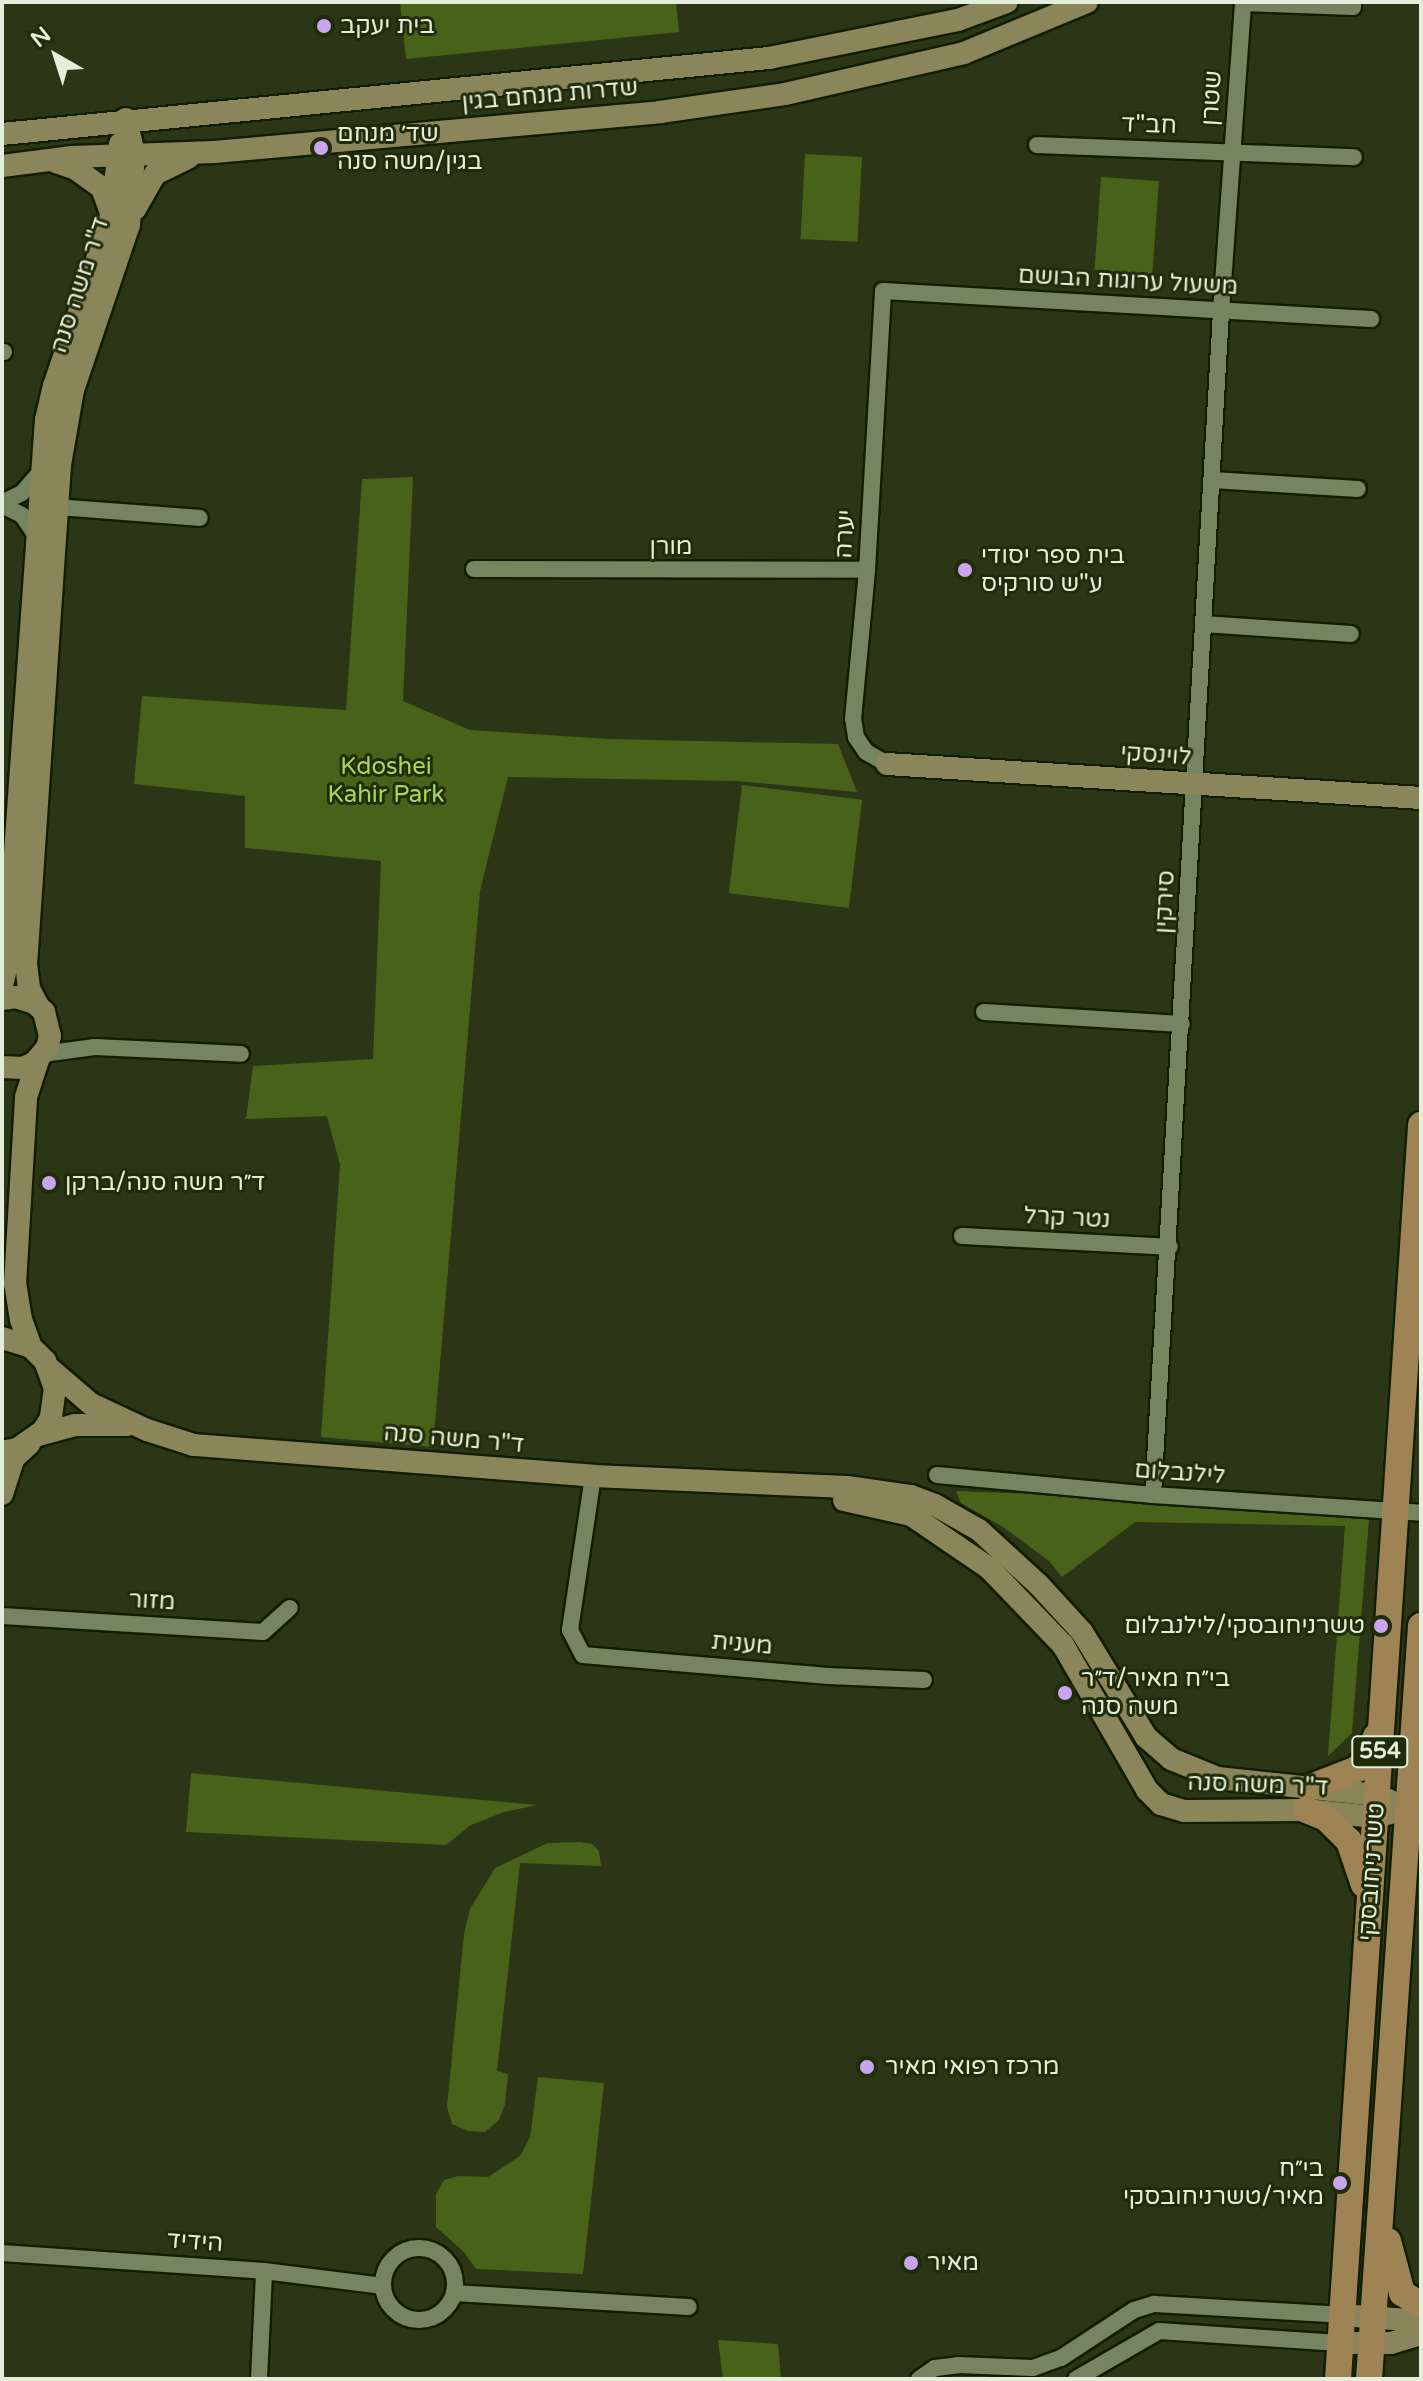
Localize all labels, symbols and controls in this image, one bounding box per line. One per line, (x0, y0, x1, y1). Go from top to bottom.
place label: בית יעקב (340, 12, 435, 40)
north arrow (16, 16, 96, 96)
marker: בית יעקב (315, 17, 333, 35)
text: N (26, 22, 56, 53)
street label: שטרן (1196, 69, 1228, 127)
street label: שדרות מנחם בגין (461, 73, 639, 117)
street label: חב"ד (1121, 110, 1177, 140)
place label: שד׳ מנחם בגין/משה סנה (337, 120, 482, 176)
marker: שד׳ מנחם בגין/משה סנה (312, 139, 330, 157)
street label: ד"ר משה סנה (44, 213, 116, 357)
street label: משעול ערוגות הבושם (1017, 261, 1239, 301)
street label: יערה (829, 509, 861, 559)
street label: מורן (649, 533, 693, 561)
place label: בית ספר יסודי ע"ש סורקיס (981, 542, 1125, 598)
marker: בית ספר יסודי ע"ש סורקיס (956, 561, 974, 579)
street label: לוינסקי (1119, 738, 1193, 772)
park label: Kdoshei Kahir Park (328, 753, 444, 809)
street label: סירקין (1149, 870, 1181, 934)
place label: ד״ר משה סנה/ברקן (65, 1169, 265, 1197)
marker: ד״ר משה סנה/ברקן (40, 1174, 58, 1192)
street label: נטר קרל (1023, 1201, 1111, 1235)
street label: ד"ר משה סנה (382, 1418, 526, 1460)
street label: לילנבלום (1133, 1455, 1227, 1491)
street label: מזור (128, 1585, 176, 1617)
place label: טשרניחובסקי/לילנבלום (1124, 1612, 1365, 1640)
marker: טשרניחובסקי/לילנבלום (1372, 1617, 1390, 1635)
street label: מענית (710, 1627, 774, 1661)
place label: בי״ח מאיר/ד״ר משה סנה (1081, 1665, 1230, 1721)
marker: בי״ח מאיר/ד״ר משה סנה (1056, 1684, 1074, 1702)
road number: 554 (1350, 1734, 1410, 1770)
street label: ד"ר משה סנה (1187, 1768, 1329, 1802)
street label: טשרניחובסקי (1353, 1802, 1391, 1942)
place label: מרכז רפואי מאיר (885, 2053, 1059, 2081)
marker: מרכז רפואי מאיר (856, 2056, 878, 2078)
place label: בי״ח מאיר/טשרניחובסקי (1123, 2155, 1324, 2211)
marker: בי״ח מאיר/טשרניחובסקי (1331, 2174, 1349, 2192)
street label: הידיד (166, 2226, 224, 2258)
place label: מאיר (927, 2249, 979, 2277)
marker: מאיר (902, 2254, 920, 2272)

